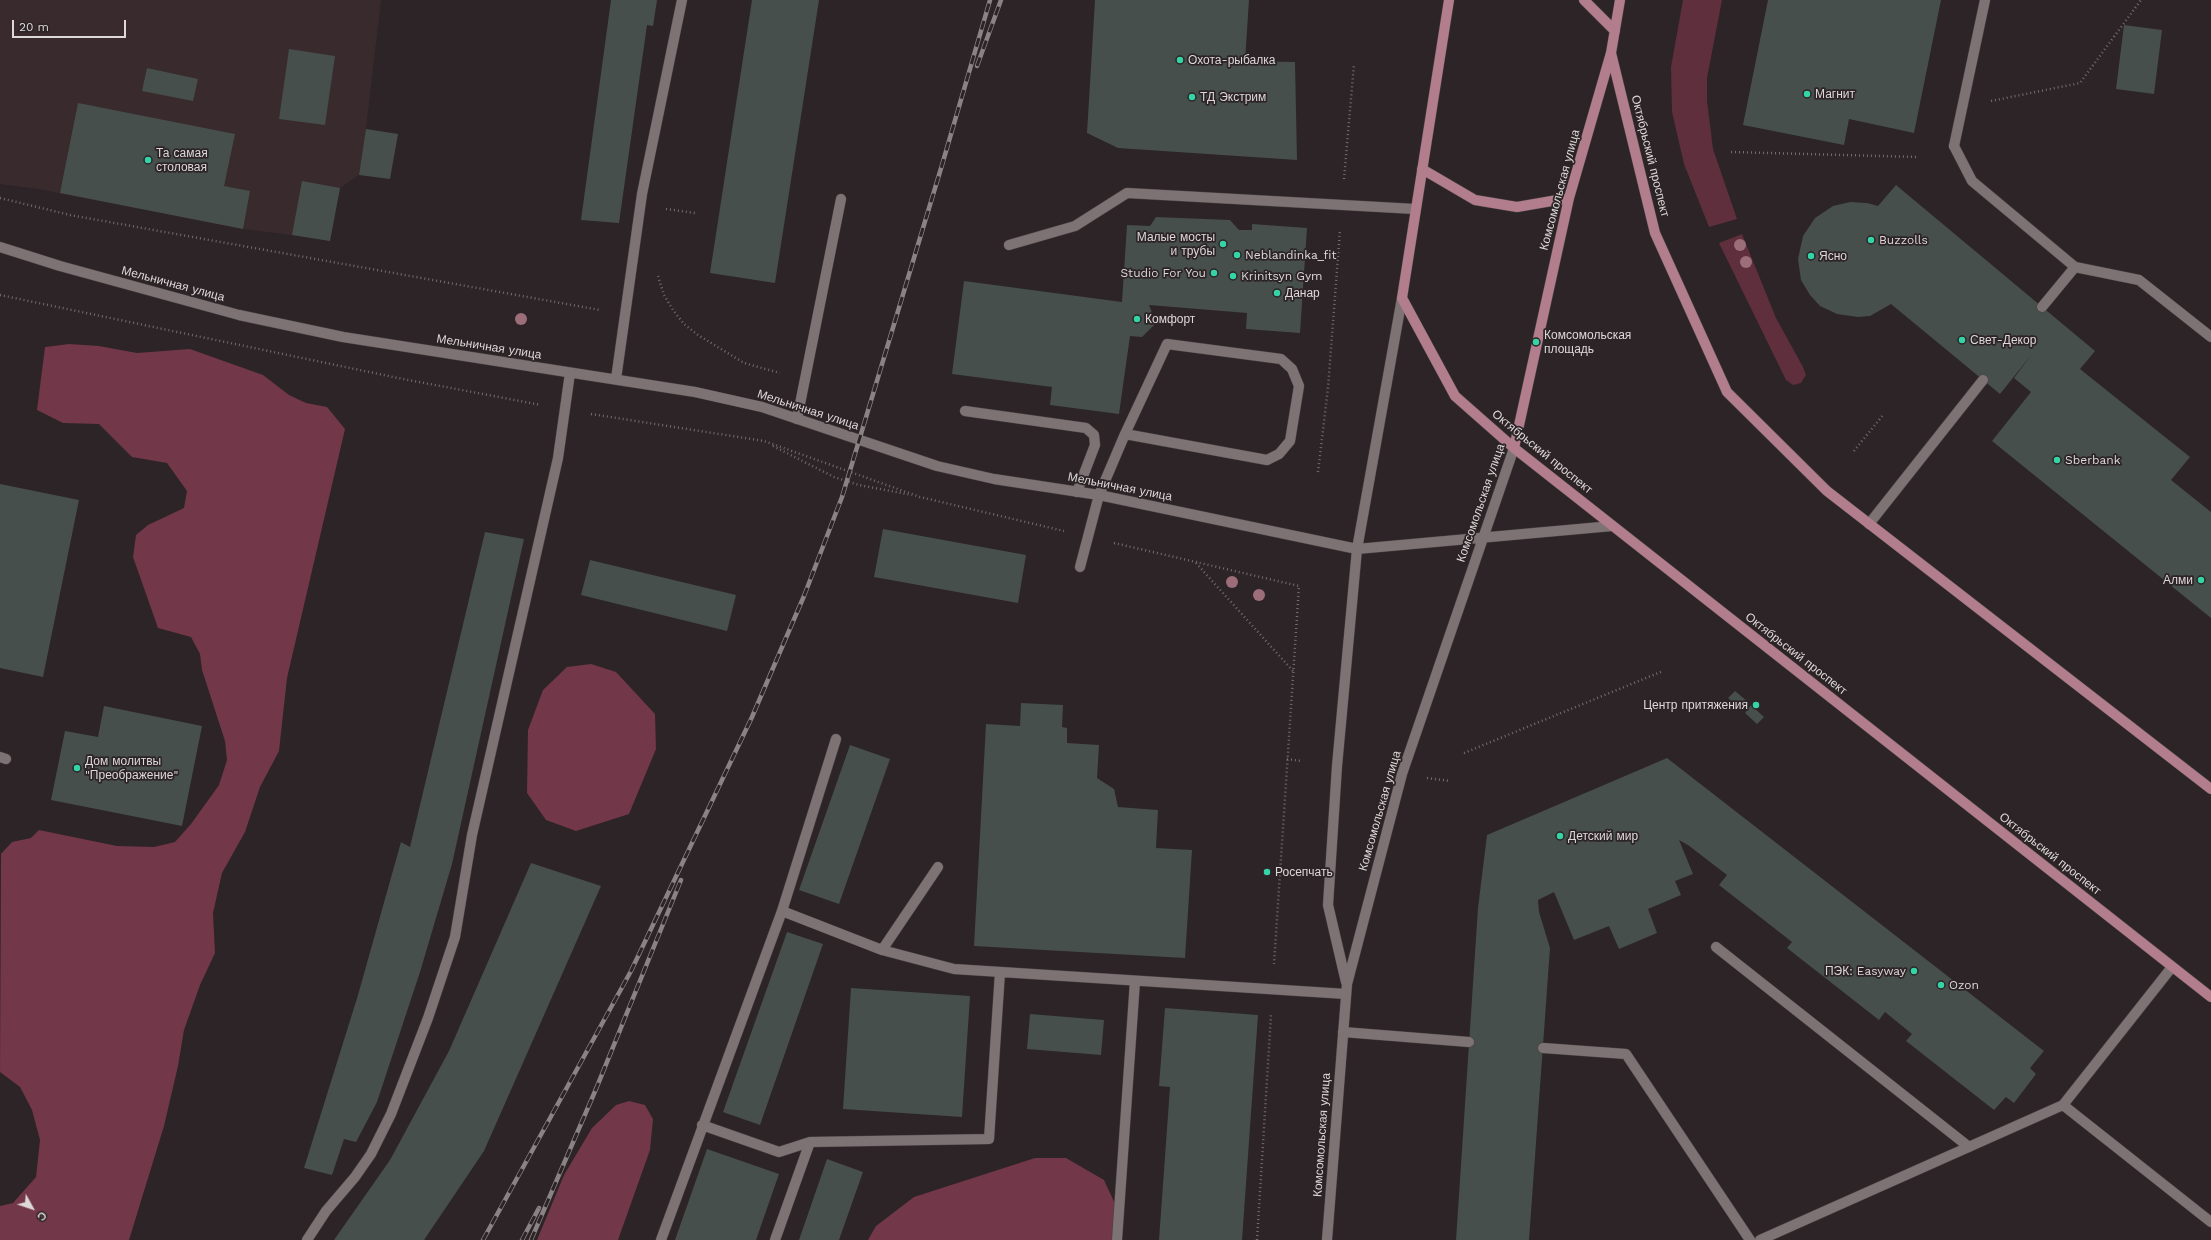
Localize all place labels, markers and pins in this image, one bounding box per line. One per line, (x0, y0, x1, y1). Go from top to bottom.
place label: Охота-рыбалка (1188, 53, 1275, 67)
marker: Охота-рыбалка (1175, 55, 1185, 65)
place label: Магнит (1815, 87, 1855, 101)
marker: Магнит (1802, 89, 1812, 99)
place label: ТД Экстрим (1200, 90, 1266, 104)
marker: ТД Экстрим (1187, 92, 1197, 102)
place label: Та самая столовая (156, 146, 208, 174)
marker: Та самая столовая (143, 155, 153, 165)
place label: Малые мосты и трубы (1137, 230, 1215, 258)
place label: Buzzolls (1879, 233, 1928, 247)
marker: Buzzolls (1866, 235, 1876, 245)
marker: Малые мосты и трубы (1218, 239, 1228, 249)
place label: Neblandinka_fit (1245, 248, 1337, 262)
place label: Ясно (1819, 249, 1847, 263)
marker: Neblandinka_fit (1232, 250, 1242, 260)
marker: Ясно (1806, 251, 1816, 261)
place label: Studio For You (1120, 266, 1206, 280)
marker: Studio For You (1209, 268, 1219, 278)
place label: Krinitsyn Gym (1241, 269, 1323, 283)
marker: Krinitsyn Gym (1228, 271, 1238, 281)
place label: Данар (1285, 286, 1320, 300)
marker: Данар (1272, 288, 1282, 298)
place label: Комфорт (1145, 312, 1195, 326)
marker: Комфорт (1132, 314, 1142, 324)
place label: Комсомольская площадь (1544, 328, 1631, 356)
place label: Свет-Декор (1970, 333, 2036, 347)
marker: Свет-Декор (1957, 335, 1967, 345)
marker: Комсомольская площадь (1531, 337, 1541, 347)
place label: Sberbank (2065, 453, 2121, 467)
marker: Sberbank (2052, 455, 2062, 465)
place label: Алми (2163, 573, 2193, 587)
marker: Алми (2196, 575, 2206, 585)
place label: Центр притяжения (1643, 698, 1748, 712)
marker: Центр притяжения (1751, 700, 1761, 710)
place label: Дом молитвы "Преображение" (85, 754, 178, 782)
marker: Дом молитвы "Преображение" (72, 763, 82, 773)
place label: Детский мир (1568, 829, 1638, 843)
marker: Детский мир (1555, 831, 1565, 841)
place label: Росепчать (1275, 865, 1333, 879)
marker: Росепчать (1262, 867, 1272, 877)
place label: ПЭК: Easyway (1825, 964, 1906, 978)
marker: ПЭК: Easyway (1909, 966, 1919, 976)
place label: Ozon (1949, 978, 1979, 992)
marker: Ozon (1936, 980, 1946, 990)

